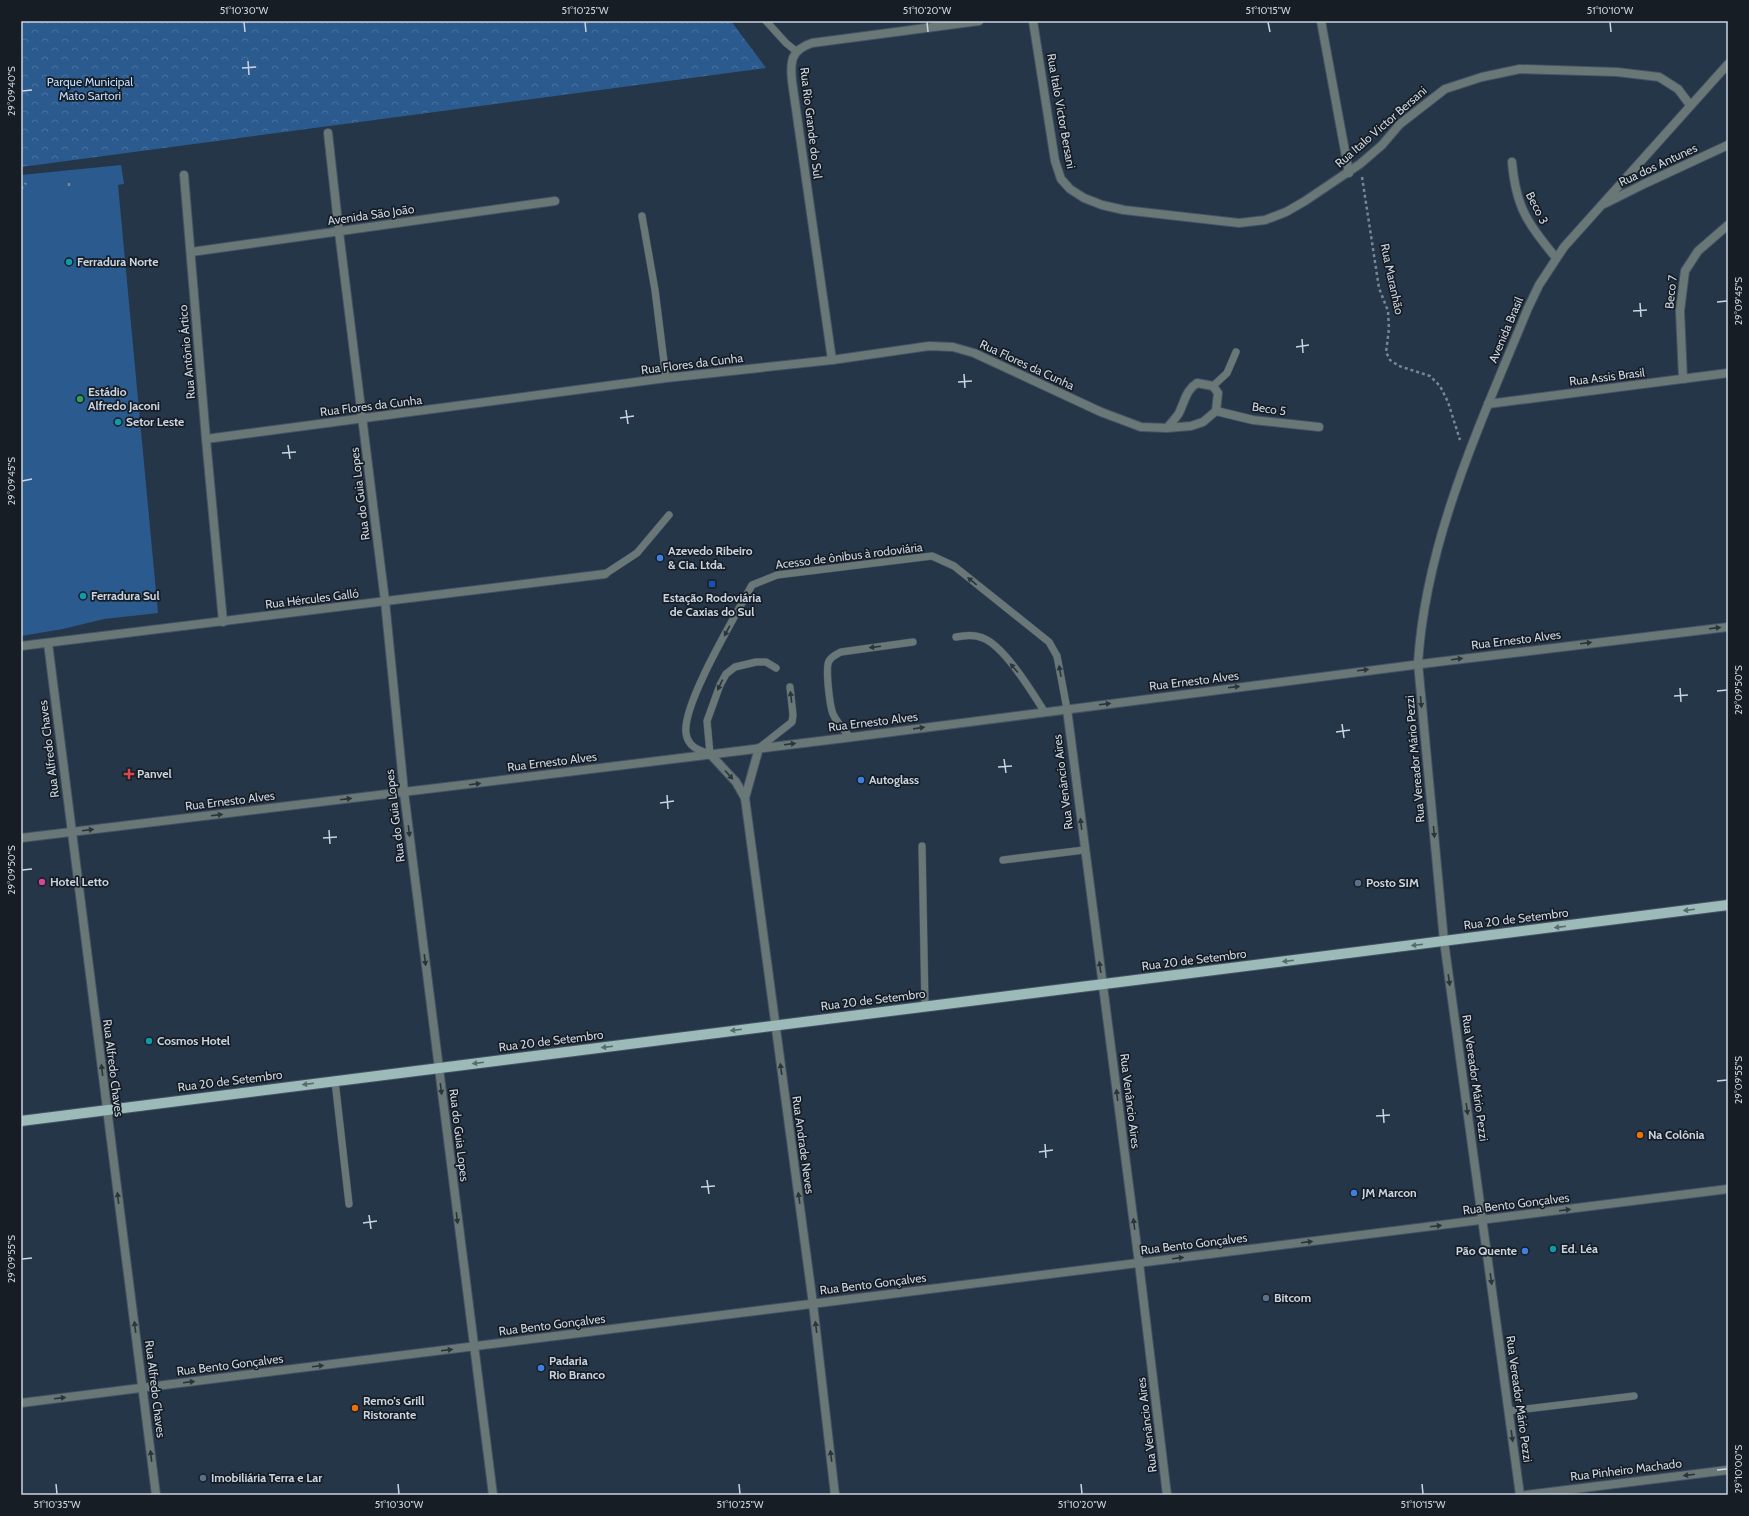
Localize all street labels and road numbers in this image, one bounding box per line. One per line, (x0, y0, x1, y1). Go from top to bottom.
street label: Rua Italo Victor Bersani (1044, 52, 1079, 170)
street label: Rua Rio Grande do Sul (797, 66, 826, 180)
street label: Rua Italo Victor Bersani (1332, 83, 1430, 171)
street label: Rua dos Antunes (1616, 140, 1699, 189)
street label: Beco 3 (1523, 189, 1552, 227)
street label: Avenida São João (327, 201, 416, 228)
street label: Rua Maranhão (1378, 242, 1407, 316)
street label: Beco 7 (1661, 274, 1680, 310)
street label: Avenida Brasil (1485, 294, 1526, 365)
street label: Rua Antônio Ártico (175, 304, 198, 400)
street label: Rua Flores da Cunha (978, 336, 1077, 393)
street label: Rua Flores da Cunha (640, 350, 744, 377)
street label: Rua Assis Brasil (1568, 364, 1646, 389)
street label: Rua Flores da Cunha (319, 392, 423, 419)
street label: Beco 5 (1251, 399, 1287, 418)
street label: Rua do Guia Lopes (346, 447, 373, 541)
street label: Acesso de ônibus à rodoviária (775, 539, 924, 572)
street label: Rua Hércules Galló (264, 585, 360, 612)
street label: Rua Ernesto Alves (1470, 627, 1562, 652)
street label: Rua Ernesto Alves (1148, 668, 1240, 693)
street label: Rua Vereador Mário Pezzi (1401, 695, 1428, 823)
street label: Rua Alfredo Chaves (35, 699, 62, 799)
street label: Rua Ernesto Alves (827, 709, 919, 734)
street label: Rua Venâncio Aires (1049, 734, 1076, 830)
street label: Rua Ernesto Alves (506, 749, 598, 774)
street label: Rua do Guia Lopes (381, 769, 408, 863)
street label: Rua Ernesto Alves (184, 788, 276, 813)
street label: Rua 20 de Setembro (1463, 905, 1570, 932)
street label: Rua 20 de Setembro (1141, 946, 1248, 973)
street label: Rua 20 de Setembro (820, 986, 927, 1013)
street label: Rua Vereador Mário Pezzi (1459, 1014, 1492, 1142)
street label: Rua Alfredo Chaves (100, 1018, 127, 1118)
street label: Rua 20 de Setembro (498, 1027, 605, 1054)
street label: Rua Venâncio Aires (1117, 1053, 1144, 1149)
street label: Rua 20 de Setembro (177, 1067, 284, 1094)
street label: Rua do Guia Lopes (446, 1088, 473, 1182)
street label: Rua Andrade Neves (789, 1095, 818, 1195)
street label: Rua Bento Gonçalves (1462, 1190, 1570, 1217)
street label: Rua Bento Gonçalves (1140, 1230, 1248, 1257)
street label: Rua Bento Gonçalves (819, 1270, 927, 1297)
street label: Rua Bento Gonçalves (498, 1311, 606, 1338)
street label: Rua Vereador Mário Pezzi (1503, 1335, 1536, 1463)
street label: Rua Alfredo Chaves (142, 1339, 169, 1439)
street label: Rua Bento Gonçalves (176, 1351, 284, 1378)
street label: Rua Venâncio Aires (1133, 1377, 1160, 1473)
street label: Rua Pinheiro Machado (1569, 1455, 1683, 1484)

